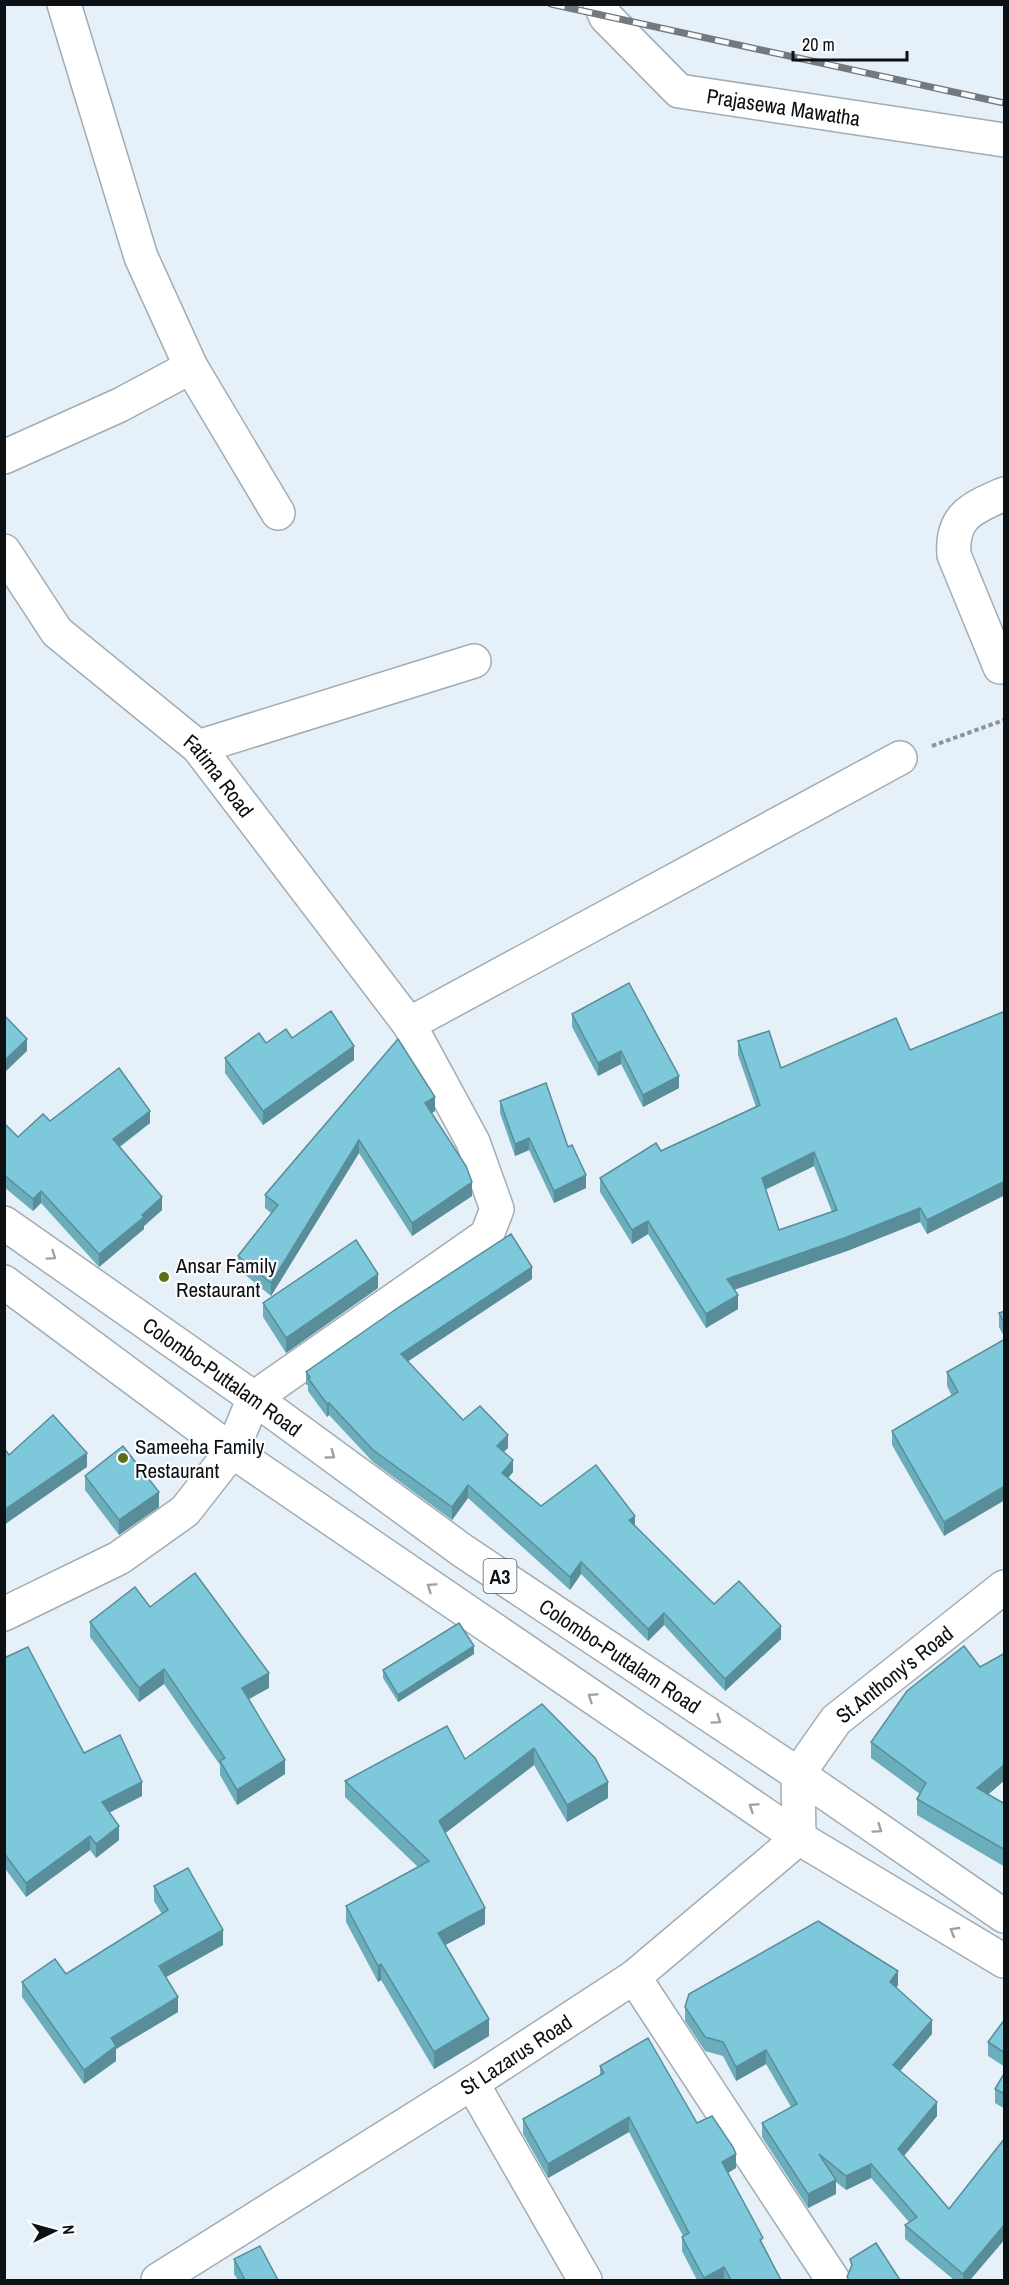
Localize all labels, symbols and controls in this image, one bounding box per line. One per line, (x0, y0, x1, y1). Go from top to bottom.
scale bar (793, 24, 907, 62)
text: 20 m (802, 32, 835, 57)
street label: Prajasewa Mawatha (705, 81, 863, 133)
street label: Fatima Road (178, 727, 261, 823)
one-way arrow (46, 1249, 57, 1260)
place label: Ansar Family Restaurant (175, 1251, 277, 1304)
marker: Ansar Family Restaurant (157, 1270, 171, 1284)
street label: Colombo-Puttalam Road (137, 1310, 308, 1443)
place label: Sameeha Family Restaurant (135, 1432, 265, 1485)
one-way arrow (324, 1448, 335, 1459)
marker: Sameeha Family Restaurant (116, 1451, 130, 1465)
road number: A3 (484, 1559, 516, 1593)
one-way arrow (426, 1583, 437, 1594)
street label: Colombo-Puttalam Road (534, 1591, 707, 1720)
street label: St.Anthony's Road (829, 1619, 959, 1730)
one-way arrow (587, 1693, 598, 1704)
one-way arrow (710, 1712, 721, 1723)
one-way arrow (748, 1803, 759, 1814)
one-way arrow (872, 1822, 883, 1833)
one-way arrow (950, 1927, 960, 1938)
street label: St Lazarus Road (454, 2007, 577, 2102)
north arrow (24, 2201, 84, 2261)
text: N (58, 2224, 80, 2235)

